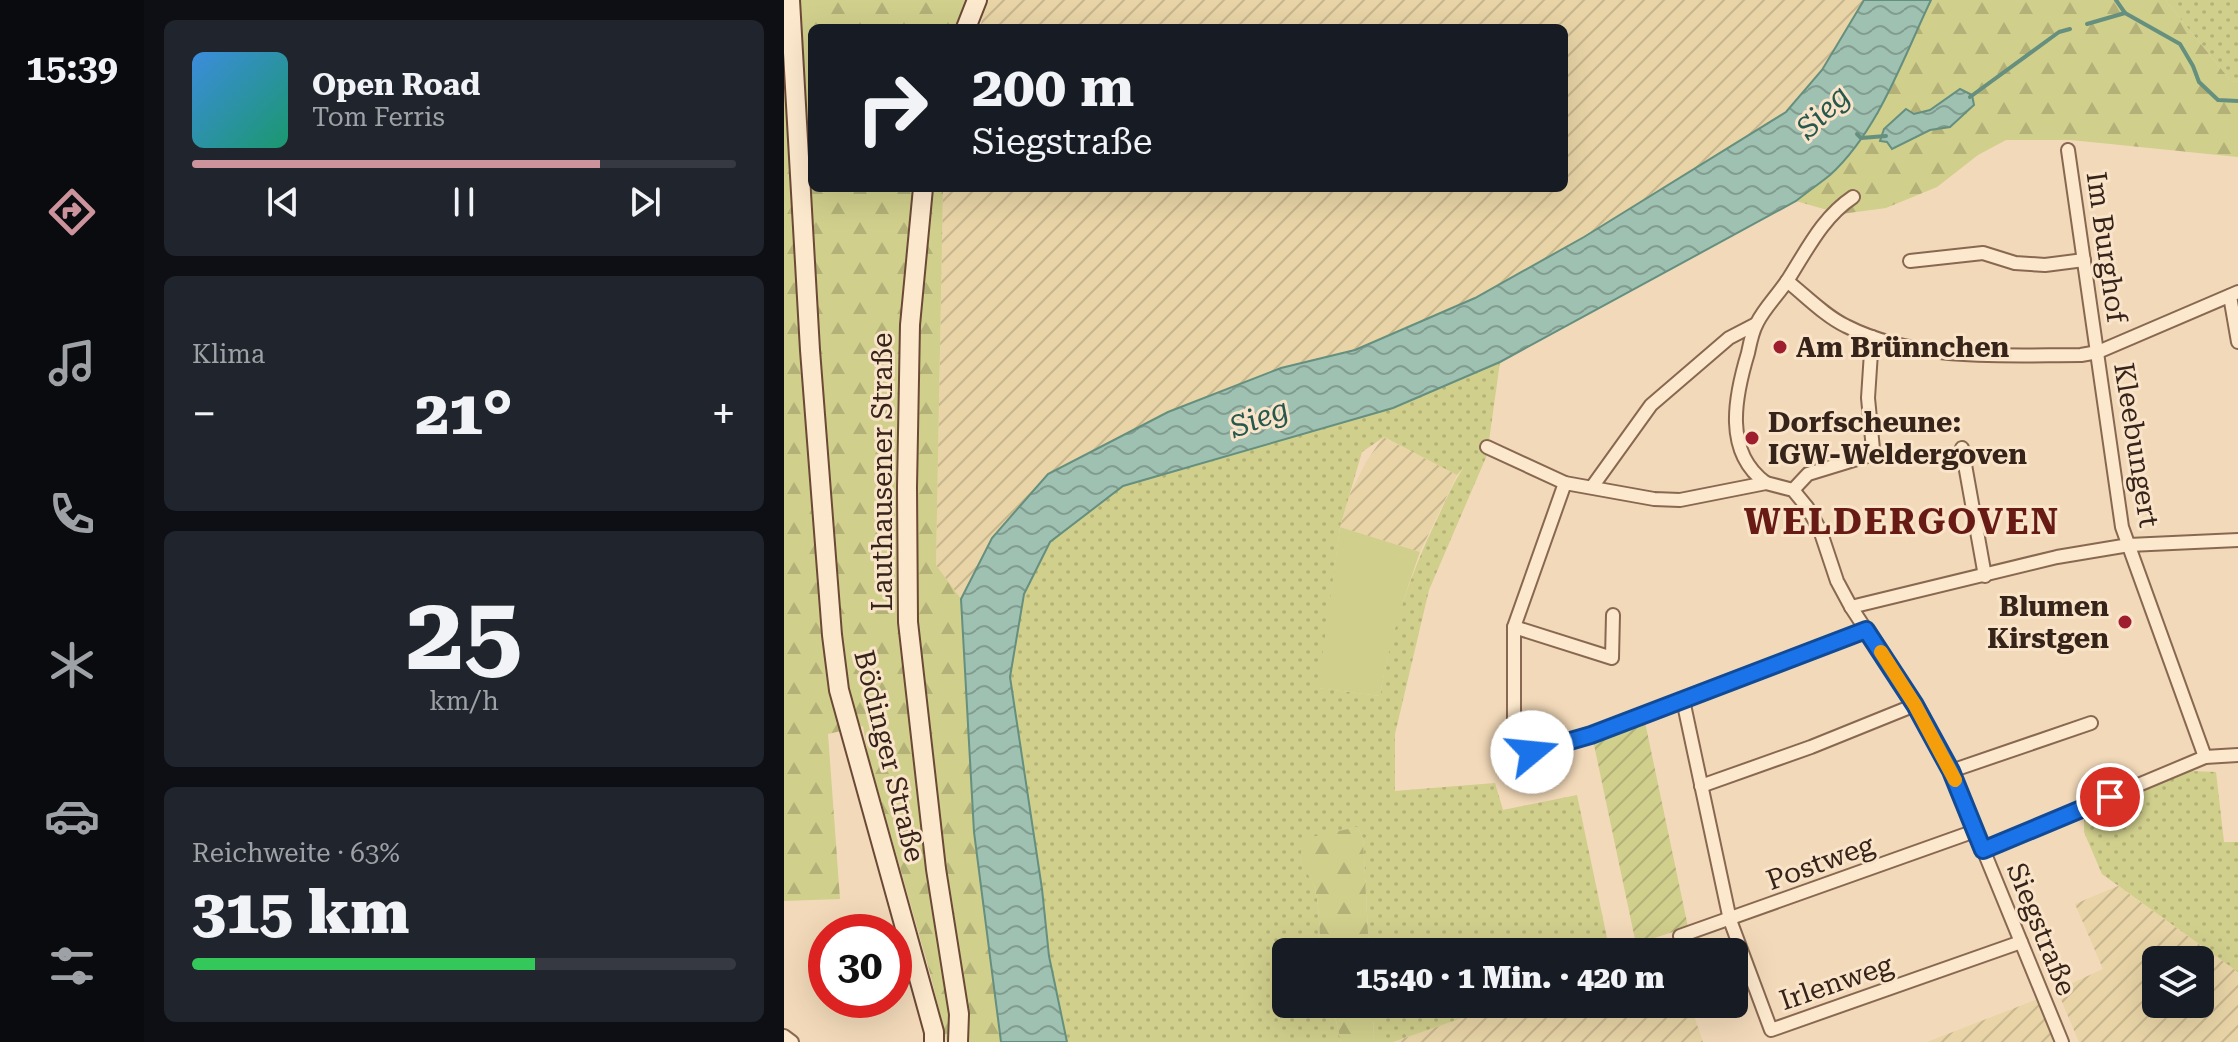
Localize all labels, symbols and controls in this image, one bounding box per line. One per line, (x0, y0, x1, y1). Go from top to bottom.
text: 15:39 (26, 47, 118, 89)
text: 200 m (972, 54, 1134, 120)
icon: right (840, 56, 944, 160)
text: Open Road (312, 67, 480, 102)
water label: Sieg (1788, 78, 1856, 146)
text: Tom Ferris (312, 102, 445, 132)
text: Siegstraße (972, 121, 1152, 163)
street label: Im Burghof (2080, 170, 2134, 326)
icon: previous (261, 180, 305, 224)
icon: pause (442, 180, 486, 224)
icon: next (623, 180, 667, 224)
icon: directions (44, 184, 100, 240)
place label: Am Brünnchen (1796, 331, 2010, 364)
street label: Lauthausener Straße (866, 333, 899, 611)
icon: music (44, 335, 100, 391)
marker: Am Brünnchen (1771, 338, 1789, 356)
text: Klima (192, 339, 265, 369)
street label: Kleebungert (2107, 360, 2166, 530)
text: 21° (415, 378, 513, 449)
text: − (192, 388, 217, 440)
text: + (711, 388, 736, 440)
water label: Sieg (1223, 390, 1293, 445)
place label: Dorfscheune: IGW-Weldergoven (1768, 406, 2027, 471)
marker: Dorfscheune: IGW-Weldergoven (1743, 429, 1761, 447)
icon: phone (44, 486, 100, 542)
district label: WELDERGOVEN (1744, 501, 2060, 543)
text: 25 (406, 573, 522, 694)
place label: Blumen Kirstgen (1987, 590, 2109, 655)
marker: Blumen Kirstgen (2116, 613, 2134, 631)
icon: climate (44, 637, 100, 693)
street label: Bödinger Straße (847, 647, 932, 865)
text: km/h (429, 686, 499, 716)
position arrow (1490, 710, 1574, 794)
pin (2076, 763, 2144, 831)
icon: arrive (2088, 775, 2132, 819)
icon: car (44, 788, 100, 844)
street label: Postweg (1762, 828, 1879, 897)
text: Reichweite · 63% (192, 838, 400, 868)
street label: Siegstraße (2000, 858, 2083, 1000)
text: 315 km (192, 877, 409, 948)
speed limit sign: 30 (808, 914, 912, 1018)
icon: filters (44, 938, 100, 994)
map controls (2142, 946, 2214, 1018)
button: layers (2142, 946, 2214, 1018)
street label: Irlenweg (1775, 948, 1897, 1017)
text: 15:40 · 1 Min. · 420 m (1356, 960, 1664, 995)

